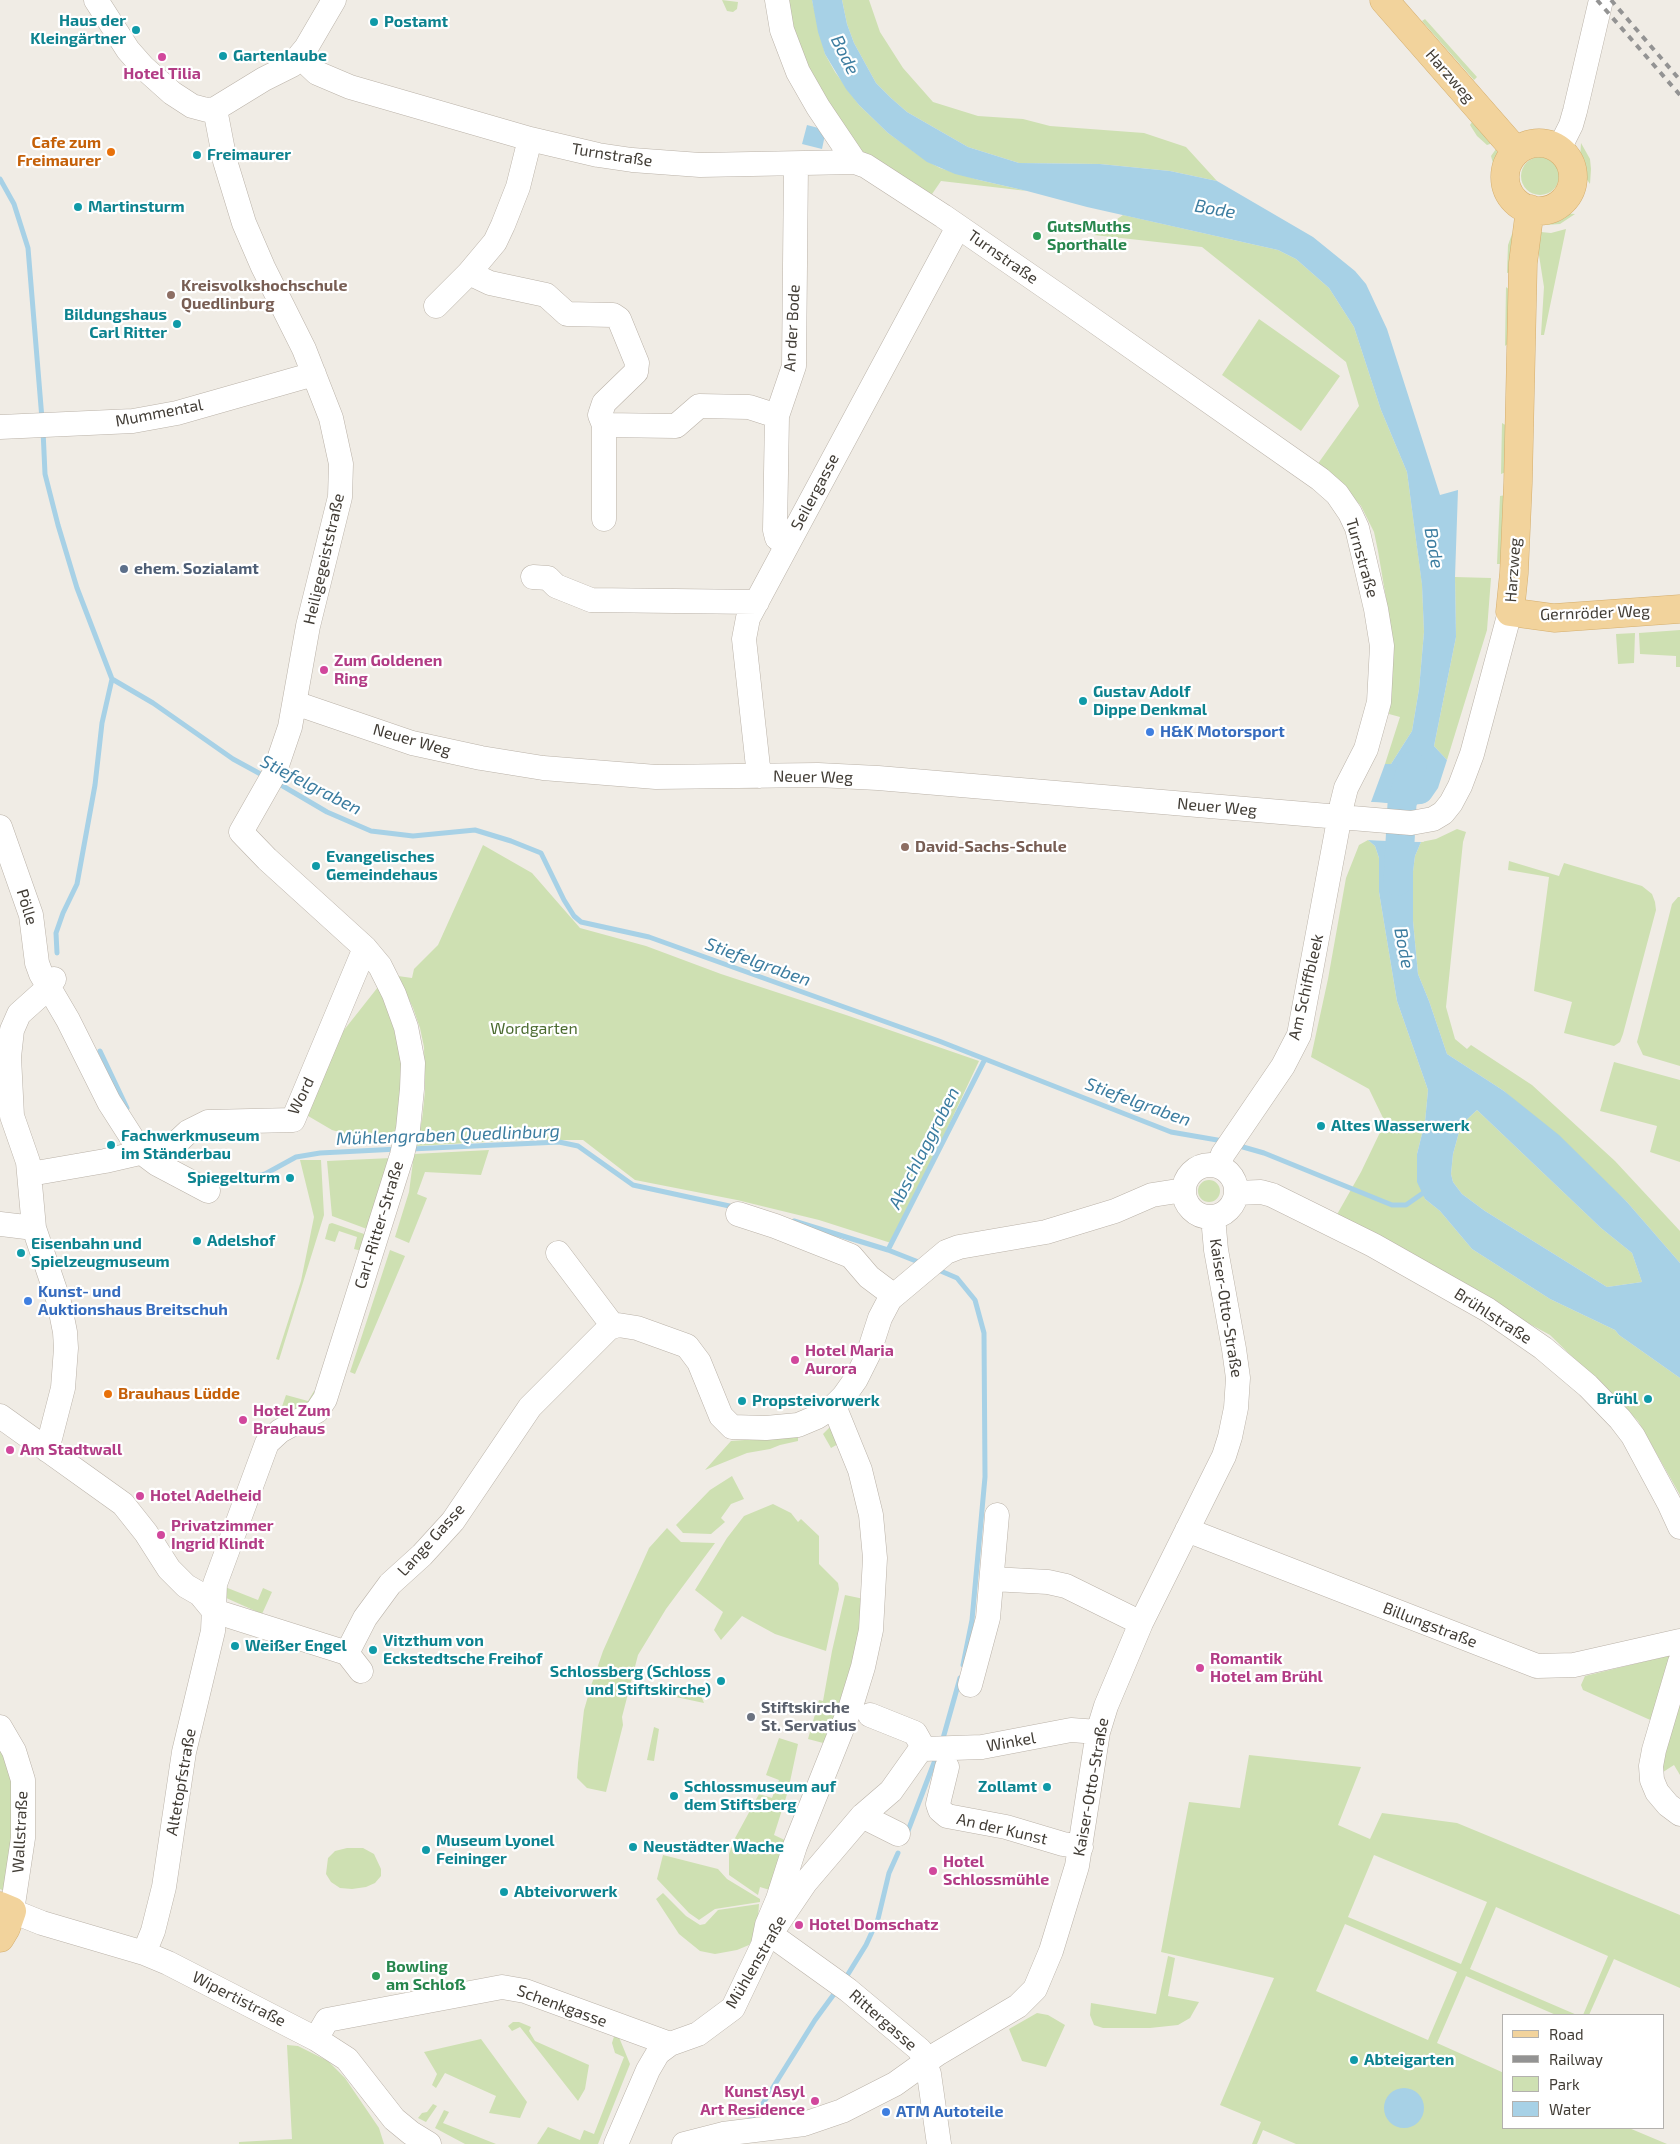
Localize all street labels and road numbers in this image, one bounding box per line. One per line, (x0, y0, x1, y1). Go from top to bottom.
street label: Harzweg (1422, 45, 1478, 107)
street label: Turnstraße (570, 139, 654, 171)
street label: Turnstraße (964, 226, 1042, 288)
street label: An der Bode (780, 284, 804, 372)
street label: Mummental (114, 395, 204, 431)
street label: Seilergasse (787, 451, 843, 533)
street label: Heiligegeiststraße (300, 492, 348, 626)
street label: Turnstraße (1342, 516, 1382, 600)
street label: Harzweg (1501, 537, 1525, 603)
street label: Gernröder Weg (1540, 601, 1650, 625)
street label: Neuer Weg (371, 720, 453, 760)
street label: Neuer Weg (773, 767, 853, 787)
street label: Neuer Weg (1176, 794, 1258, 820)
street label: Pölle (12, 887, 42, 927)
street label: Am Schiffbleek (1284, 932, 1328, 1042)
street label: Word (284, 1074, 318, 1118)
street label: Carl-Ritter-Straße (350, 1159, 408, 1291)
street label: Kaiser-Otto-Straße (1206, 1237, 1246, 1379)
street label: Brühlstraße (1451, 1284, 1535, 1348)
street label: Lange Gasse (393, 1500, 469, 1580)
street label: Billungstraße (1380, 1598, 1480, 1652)
street label: Kaiser-Otto-Straße (1069, 1716, 1113, 1858)
street label: Altetopfstraße (162, 1727, 200, 1837)
street label: Winkel (985, 1728, 1037, 1756)
street label: Wallstraße (8, 1791, 32, 1873)
street label: An der Kunst (955, 1809, 1049, 1849)
street label: Mühlenstraße (722, 1912, 790, 2012)
street label: Wipertistraße (189, 1967, 289, 2031)
street label: Schenkgasse (514, 1981, 610, 2031)
street label: Rittergasse (845, 1985, 921, 2055)

